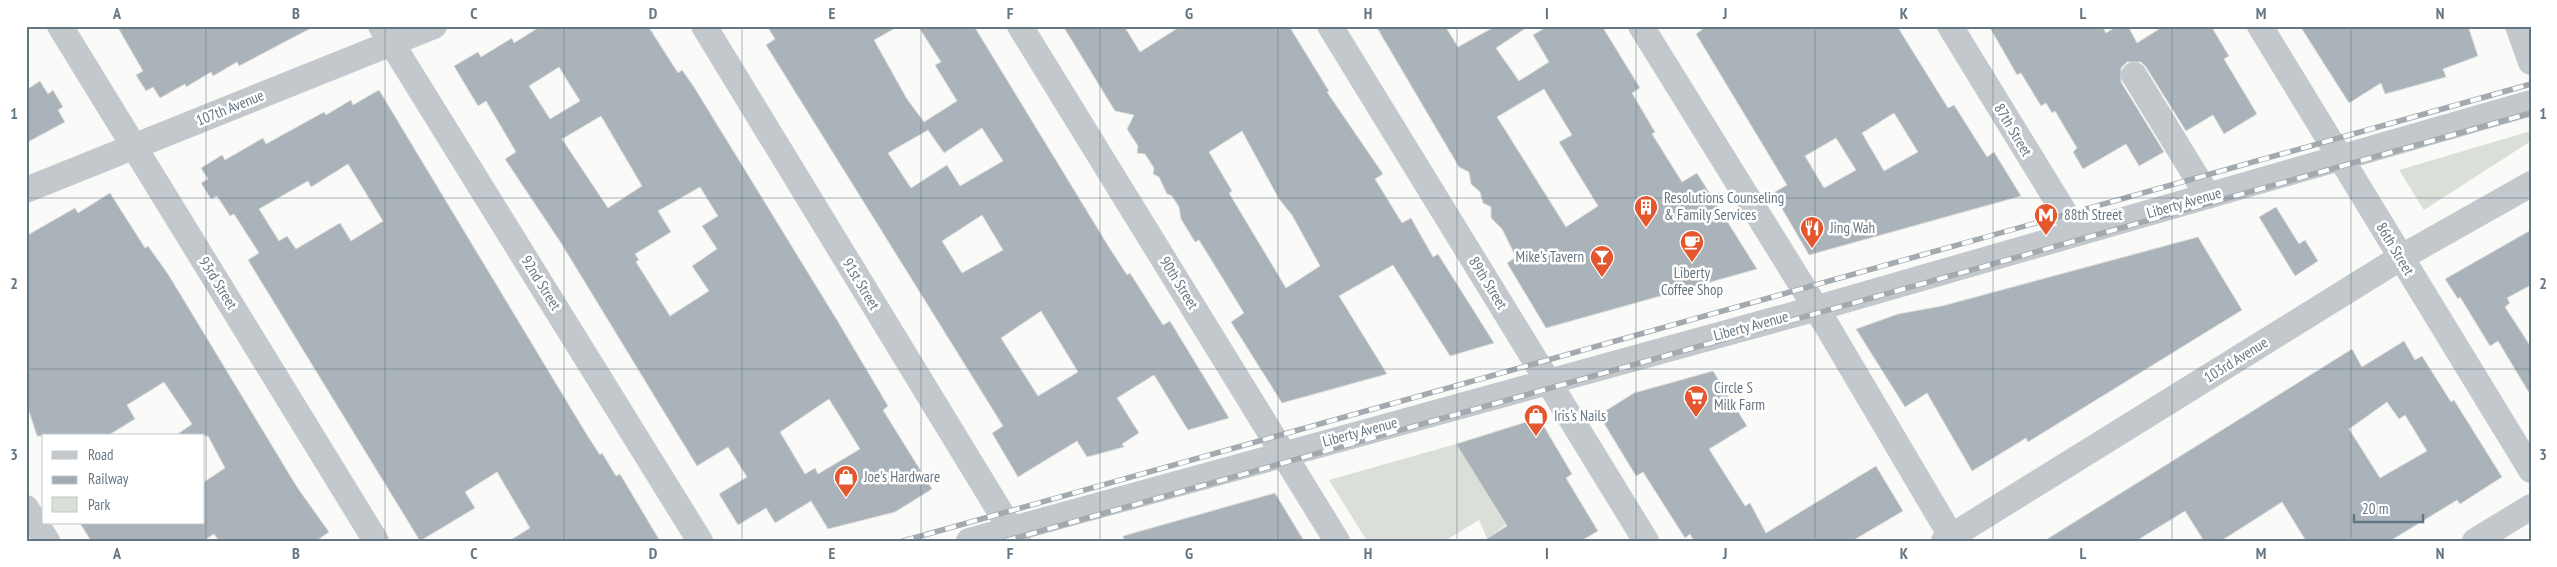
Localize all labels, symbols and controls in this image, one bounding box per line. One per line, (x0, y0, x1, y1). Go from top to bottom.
text: A (112, 3, 122, 23)
text: B (292, 3, 300, 23)
text: C (470, 3, 478, 23)
text: D (649, 3, 658, 23)
text: E (829, 3, 836, 23)
text: F (1007, 3, 1014, 23)
text: G (1185, 3, 1193, 23)
text: H (1364, 3, 1372, 23)
text: I (1545, 3, 1549, 23)
text: J (1722, 3, 1727, 23)
text: K (1900, 3, 1909, 23)
text: L (2080, 3, 2087, 23)
text: M (2256, 3, 2266, 23)
text: N (2436, 3, 2444, 23)
street label: 107th Avenue (193, 85, 267, 130)
street label: 87th Street (1990, 100, 2037, 160)
text: 1 (10, 103, 18, 123)
text: 1 (2539, 103, 2547, 123)
street label: Liberty Avenue (2144, 183, 2223, 222)
place label: Resolutions Counseling & Family Services (1664, 188, 1784, 224)
building icon: Resolutions Counseling & Family Services (1633, 194, 1659, 228)
metro station icon: 88th Street (2033, 202, 2059, 236)
place label: 88th Street (2064, 205, 2122, 224)
restaurant icon: Jing Wah (1799, 215, 1825, 249)
place label: Jing Wah (1829, 218, 1875, 237)
street label: 86th Street (2372, 219, 2419, 279)
cafe icon: Liberty Coffee Shop (1679, 229, 1705, 263)
bar icon: Mike's Tavern (1589, 244, 1615, 278)
place label: Mike's Tavern (1516, 247, 1584, 266)
street label: 92nd Street (517, 252, 566, 314)
street label: 93rd Street (195, 253, 242, 313)
street label: 90th Street (1156, 253, 1203, 313)
street label: 89th Street (1465, 253, 1512, 313)
street label: 91st Street (839, 254, 884, 313)
place label: Liberty Coffee Shop (1661, 263, 1723, 299)
text: 2 (10, 273, 18, 293)
text: 2 (2539, 273, 2547, 293)
street label: Liberty Avenue (1711, 306, 1790, 345)
street label: 103rd Avenue (2200, 333, 2271, 387)
place label: Circle S Milk Farm (1714, 378, 1765, 414)
supermarket icon: Circle S Milk Farm (1683, 384, 1709, 418)
shop icon: Iris's Nails (1523, 403, 1549, 437)
place label: Iris's Nails (1554, 406, 1606, 425)
street label: Liberty Avenue (1320, 412, 1399, 451)
legend (42, 434, 205, 524)
text: 3 (10, 444, 18, 464)
text: 3 (2539, 444, 2547, 464)
text: Road (88, 445, 114, 464)
shop icon: Joe's Hardware (833, 464, 859, 498)
place label: Joe's Hardware (863, 467, 940, 486)
text: Railway (88, 469, 129, 488)
scale bar (2354, 492, 2423, 524)
text: Park (88, 495, 110, 514)
text: 20 m (2362, 499, 2388, 518)
text: A (112, 543, 122, 563)
text: B (292, 543, 300, 563)
text: C (470, 543, 478, 563)
text: D (649, 543, 658, 563)
text: E (829, 543, 836, 563)
text: F (1007, 543, 1014, 563)
text: G (1185, 543, 1193, 563)
text: H (1364, 543, 1372, 563)
text: I (1545, 543, 1549, 563)
text: J (1722, 543, 1727, 563)
text: K (1900, 543, 1909, 563)
text: L (2080, 543, 2087, 563)
text: M (2256, 543, 2266, 563)
text: N (2436, 543, 2444, 563)

